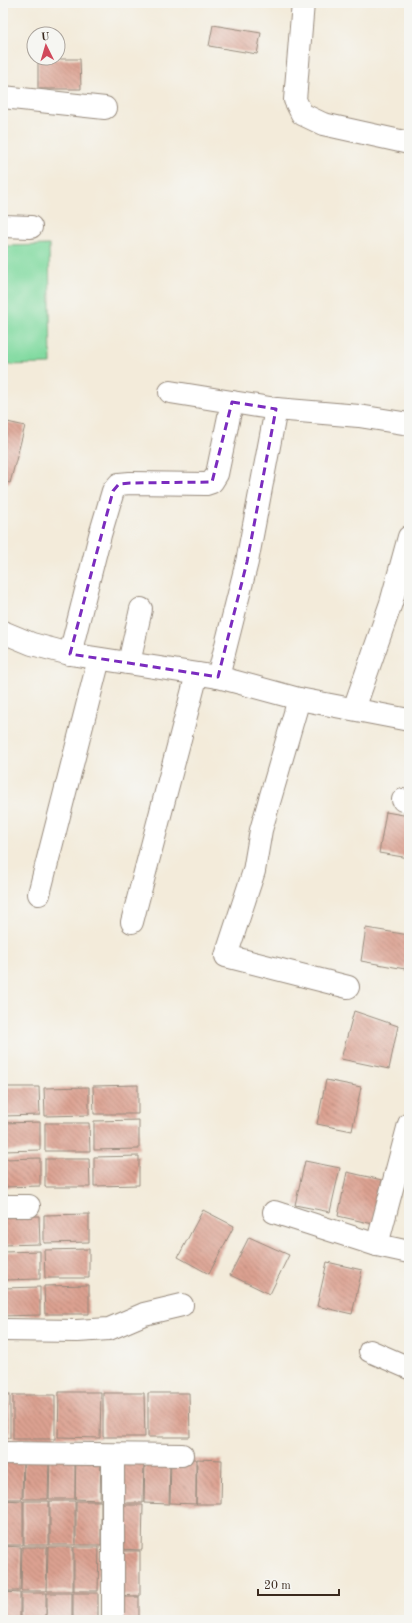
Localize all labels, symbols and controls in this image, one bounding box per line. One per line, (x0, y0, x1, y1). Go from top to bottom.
north arrow (26, 26, 66, 66)
text: U (40, 32, 50, 43)
scale bar (258, 1571, 339, 1597)
text: 20 m (264, 1580, 291, 1592)

